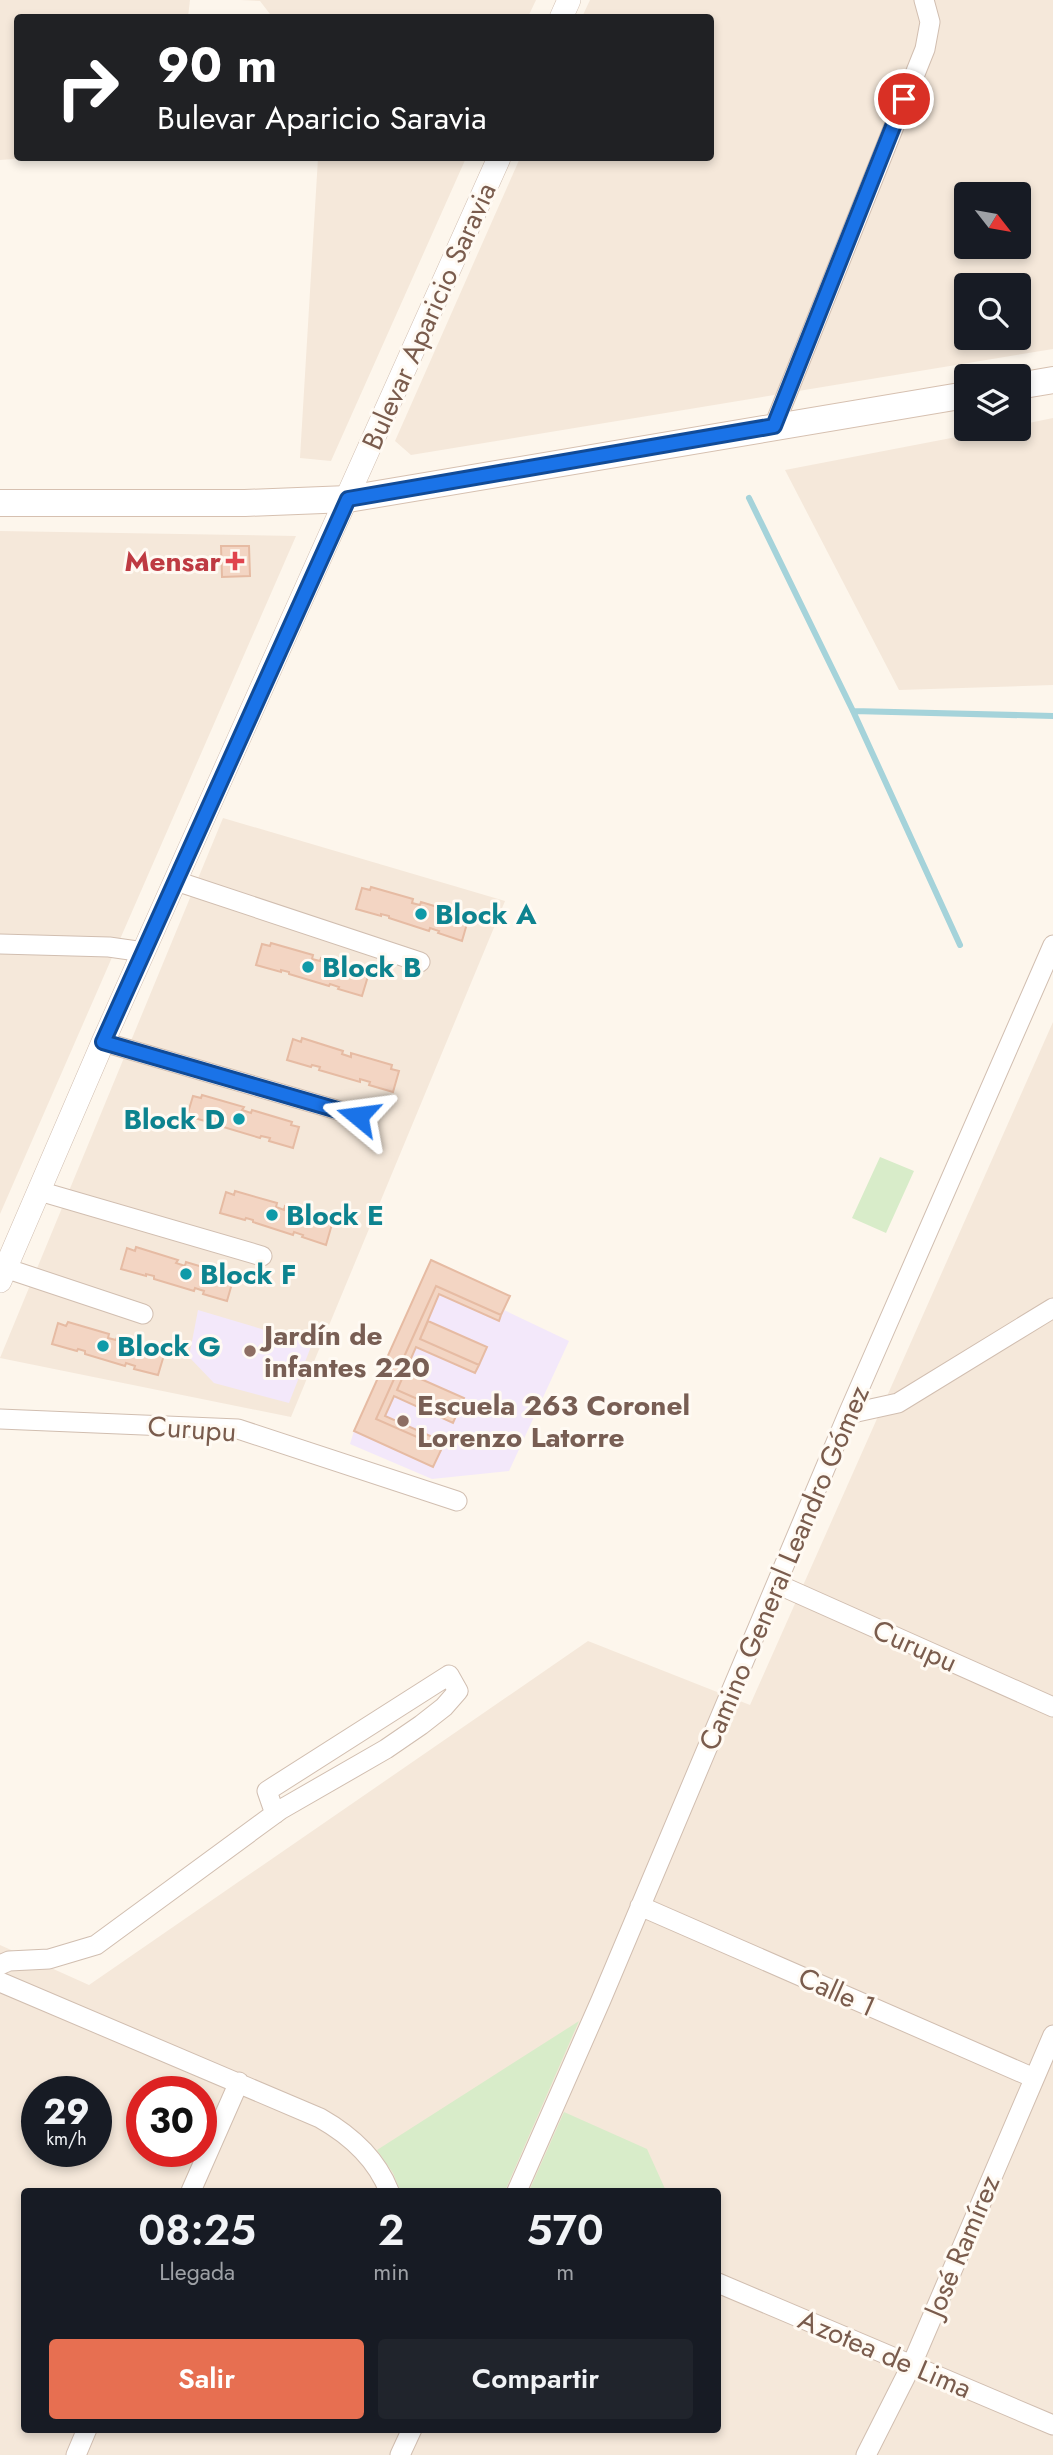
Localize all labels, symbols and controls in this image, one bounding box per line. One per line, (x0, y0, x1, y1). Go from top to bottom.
text: 90 m (157, 30, 277, 100)
icon: right (42, 42, 133, 133)
pin (874, 69, 934, 129)
icon: arrive (885, 80, 923, 118)
text: Bulevar Aparicio Saravia (157, 95, 487, 141)
street label: Bulevar Aparicio Saravia (352, 176, 506, 456)
north arrow (954, 182, 1031, 259)
map controls (954, 182, 1031, 441)
button: search (954, 273, 1031, 350)
button: layers (954, 364, 1031, 441)
place label: Mensar (125, 541, 221, 582)
marker: Mensar (227, 553, 243, 569)
place label: Block A (435, 894, 537, 935)
marker: Block A (413, 906, 429, 922)
place label: Block B (322, 947, 422, 988)
marker: Block B (300, 959, 316, 975)
position arrow (321, 1079, 395, 1153)
place label: Block D (123, 1099, 225, 1140)
marker: Block D (231, 1111, 247, 1127)
place label: Block E (286, 1195, 384, 1236)
marker: Block E (264, 1207, 280, 1223)
place label: Block F (200, 1254, 297, 1295)
marker: Block F (178, 1266, 194, 1282)
place label: Jardín de infantes 220 (259, 1315, 430, 1388)
place label: Block G (117, 1326, 221, 1367)
marker: Block G (95, 1338, 111, 1354)
marker: Jardín de infantes 220 (242, 1343, 258, 1359)
street label: Camino General Leandro Gómez (688, 1379, 880, 1757)
place label: Escuela 263 Coronel Lorenzo Latorre (417, 1385, 690, 1458)
street label: Curupu (146, 1405, 238, 1453)
marker: Escuela 263 Coronel Lorenzo Latorre (395, 1413, 411, 1429)
street label: Curupu (866, 1609, 964, 1683)
street label: Calle 1 (792, 1957, 882, 2027)
speed limit sign: 30 (126, 2076, 217, 2167)
text: 29 (43, 2087, 90, 2137)
text: km/h (46, 2126, 87, 2152)
street label: José Ramírez (912, 2169, 1010, 2327)
text: 08:25 (138, 2200, 256, 2261)
text: 2 (378, 2200, 405, 2261)
text: 570 (526, 2200, 604, 2261)
text: Llegada (159, 2255, 235, 2289)
text: min (373, 2255, 409, 2289)
text: m (556, 2255, 574, 2289)
street label: Azotea de Lima (792, 2299, 978, 2409)
button: Salir (49, 2339, 364, 2419)
button: Compartir (378, 2339, 693, 2419)

